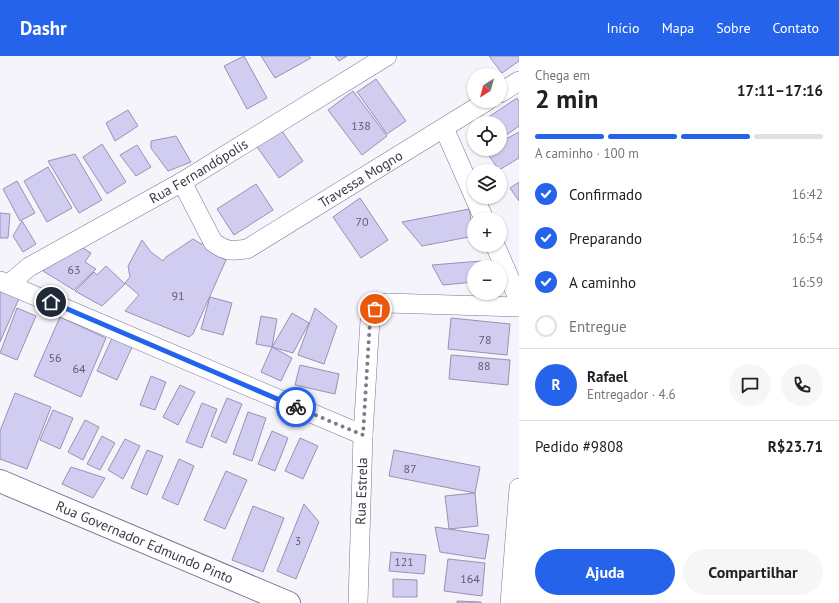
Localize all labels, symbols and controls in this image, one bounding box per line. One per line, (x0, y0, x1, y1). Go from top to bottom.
text: Dashr (20, 16, 67, 40)
text: Início (607, 19, 640, 37)
text: Mapa (662, 19, 694, 37)
text: Sobre (716, 19, 751, 37)
text: Contato (773, 19, 819, 37)
text: Chega em (535, 67, 590, 84)
north arrow (467, 68, 507, 108)
map controls (467, 68, 507, 300)
text: 17:11–17:16 (737, 81, 823, 100)
text: 2 min (535, 82, 598, 115)
button: locate (467, 116, 507, 156)
house number: 138 (351, 118, 371, 133)
street label: Rua Fernandópolis (146, 135, 251, 207)
text: A caminho · 100 m (535, 145, 639, 162)
street label: Travessa Mogno (315, 146, 406, 212)
button: layers (467, 164, 507, 204)
icon: check (535, 183, 557, 205)
text: Confirmado (569, 185, 642, 204)
text: 16:42 (792, 186, 823, 203)
button: + (467, 212, 507, 252)
house number: 70 (355, 214, 369, 229)
icon: check (535, 227, 557, 249)
text: Preparando (569, 229, 642, 248)
text: 16:54 (792, 230, 823, 247)
button: − (467, 260, 507, 300)
house number: 63 (67, 262, 81, 277)
icon: check (535, 271, 557, 293)
text: A caminho (569, 273, 636, 292)
text: 16:59 (792, 274, 823, 291)
pin (34, 285, 68, 319)
house number: 91 (171, 288, 185, 303)
icon: home (40, 291, 62, 313)
pin (358, 292, 392, 326)
icon: bag (364, 298, 386, 320)
text: Entregue (569, 317, 627, 336)
house number: 78 (478, 332, 492, 347)
house number: 56 (48, 350, 62, 365)
house number: 88 (477, 358, 491, 373)
house number: 64 (72, 361, 86, 376)
button: chat (729, 364, 771, 406)
button: phone (781, 364, 823, 406)
text: Rafael (587, 367, 628, 386)
text: R (551, 375, 561, 394)
text: Entregador · 4.6 (587, 386, 676, 403)
courier (276, 387, 316, 427)
icon: bike (285, 396, 307, 418)
text: Pedido #9808 (535, 437, 624, 456)
text: R$23.71 (768, 437, 823, 456)
street label: Rua Estrela (351, 457, 371, 525)
house number: 87 (403, 461, 417, 476)
street label: Rua Governador Edmundo Pinto (53, 497, 236, 587)
house number: 3 (295, 533, 301, 548)
button: Ajuda (535, 549, 675, 595)
button: Compartilhar (683, 549, 823, 595)
house number: 121 (394, 554, 414, 569)
house number: 164 (460, 571, 480, 586)

